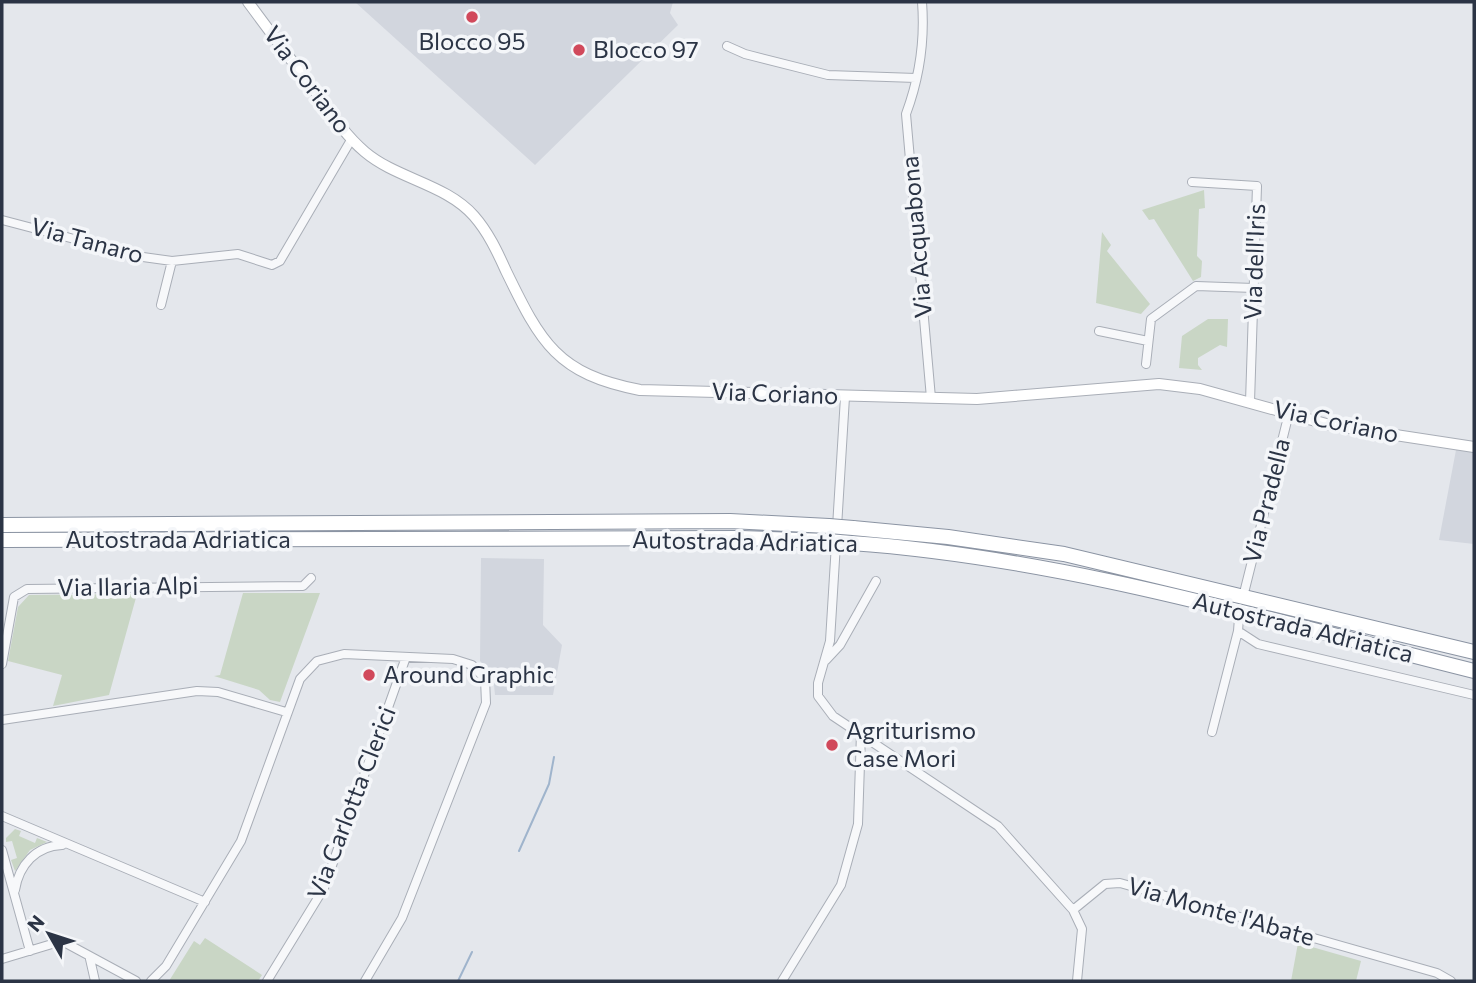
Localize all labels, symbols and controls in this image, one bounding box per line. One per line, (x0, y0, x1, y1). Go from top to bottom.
marker: Blocco 95 (464, 9, 480, 25)
street label: Via Coriano (258, 20, 358, 139)
place label: Blocco 95 (419, 26, 525, 55)
place label: Blocco 97 (593, 34, 699, 63)
marker: Blocco 97 (571, 42, 587, 58)
street label: Via Acquabona (894, 155, 937, 319)
street label: Via dell'Iris (1237, 203, 1270, 321)
street label: Via Tanaro (28, 211, 147, 269)
street label: Via Coriano (711, 376, 839, 409)
street label: Via Coriano (1271, 393, 1401, 448)
street label: Via Pradella (1236, 435, 1295, 566)
street label: Autostrada Adriatica (65, 524, 291, 553)
street label: Autostrada Adriatica (632, 524, 858, 557)
street label: Via Ilaria Alpi (57, 570, 199, 601)
street label: Autostrada Adriatica (1190, 585, 1416, 668)
place label: Around Graphic (383, 659, 554, 688)
marker: Around Graphic (361, 667, 377, 683)
street label: Via Carlotta Clerici (300, 702, 401, 903)
place label: Agriturismo Case Mori (846, 715, 976, 772)
marker: Agriturismo Case Mori (824, 737, 840, 753)
street label: Via Monte l'Abate (1125, 870, 1318, 951)
north arrow (14, 899, 84, 969)
text: N (22, 910, 49, 936)

